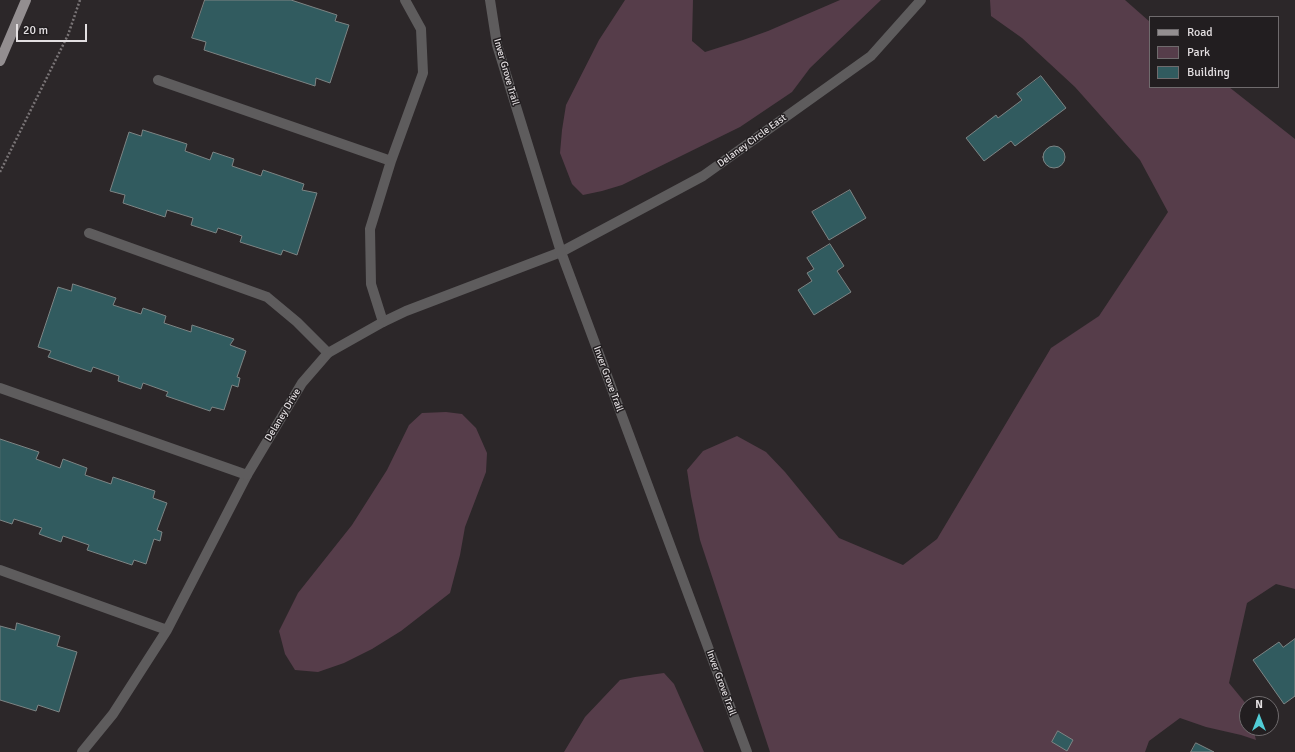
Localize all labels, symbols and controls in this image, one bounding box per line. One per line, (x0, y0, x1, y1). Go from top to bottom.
scale bar (18, 16, 89, 42)
legend (1149, 16, 1279, 88)
text: 20 m (23, 23, 48, 38)
text: Road (1187, 25, 1213, 40)
street label: Inver Grove Trail (491, 37, 521, 107)
text: Park (1187, 45, 1210, 60)
text: Building (1187, 65, 1230, 80)
street label: Delaney Circle East (715, 112, 789, 170)
street label: Inver Grove Trail (591, 345, 625, 413)
street label: Delaney Drive (263, 387, 303, 443)
street label: Inver Grove Trail (704, 649, 738, 717)
north arrow (1239, 696, 1279, 736)
text: N (1255, 698, 1263, 711)

